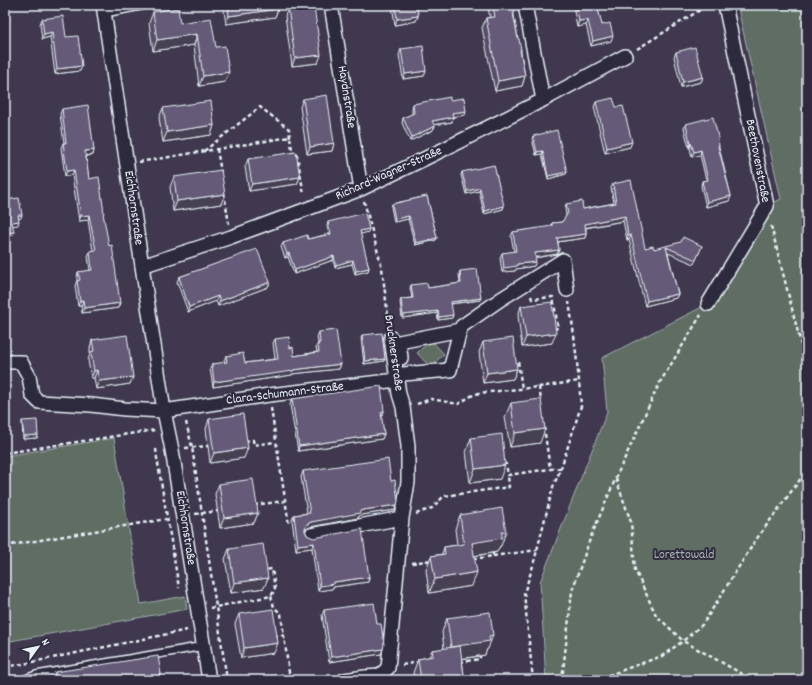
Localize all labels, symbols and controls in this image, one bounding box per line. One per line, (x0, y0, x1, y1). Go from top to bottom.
street label: Haydnstraße (332, 64, 360, 130)
street label: Beethovenstraße (740, 118, 774, 204)
street label: Richard-Wagner-Straße (333, 142, 446, 206)
street label: Eichhornstraße (118, 169, 148, 247)
street label: Brucknerstraße (378, 314, 408, 393)
street label: Clara-Schumann-Straße (225, 377, 345, 411)
street label: Eichhornstraße (170, 489, 200, 567)
park label: Lorettowald (654, 546, 714, 565)
north arrow (18, 627, 58, 667)
text: N (37, 636, 53, 650)

